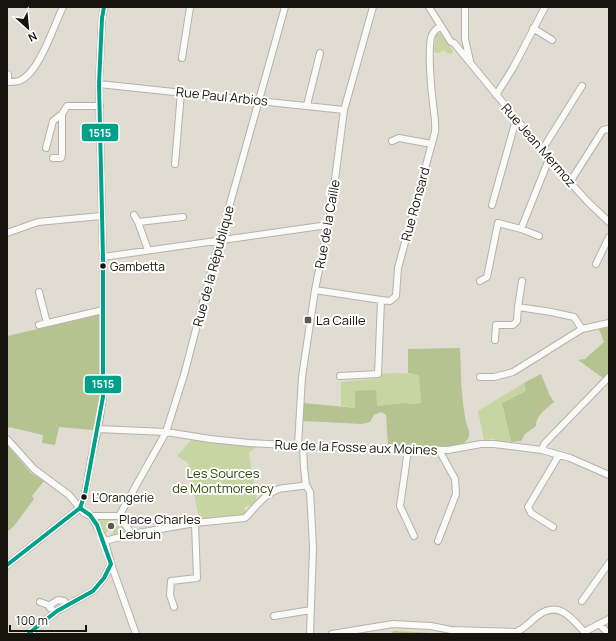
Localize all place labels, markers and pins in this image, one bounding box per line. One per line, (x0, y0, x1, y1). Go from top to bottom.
place label: Gambetta (110, 258, 165, 275)
marker: Gambetta (98, 261, 108, 271)
place label: La Caille (316, 311, 366, 329)
marker: La Caille (303, 315, 313, 325)
place label: L'Orangerie (92, 489, 154, 506)
marker: L'Orangerie (79, 492, 89, 502)
place label: Place Charles Lebrun (119, 510, 201, 543)
marker: Place Charles Lebrun (106, 521, 116, 531)

